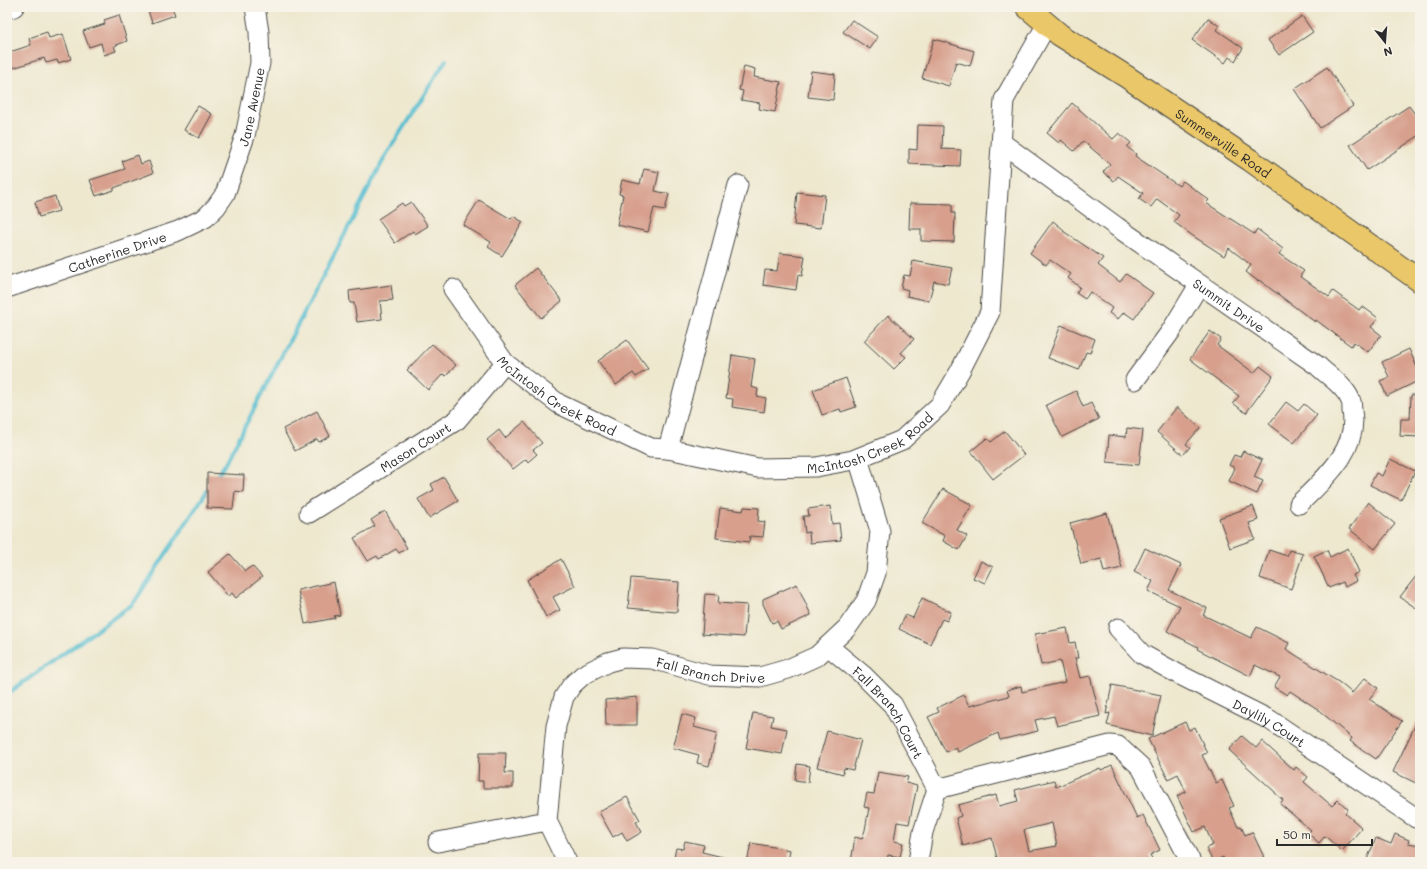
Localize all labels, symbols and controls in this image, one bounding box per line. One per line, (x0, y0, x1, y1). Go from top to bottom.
north arrow (1365, 22, 1405, 62)
text: N (1382, 44, 1394, 60)
street label: Jane Avenue (234, 66, 267, 148)
street label: Summerville Road (1173, 104, 1275, 181)
street label: Catherine Drive (66, 227, 169, 276)
street label: Summit Drive (1190, 274, 1269, 335)
street label: McIntosh Creek Road (494, 352, 619, 439)
street label: McIntosh Creek Road (807, 408, 936, 476)
street label: Mason Court (376, 418, 454, 475)
street label: Fall Branch Drive (655, 652, 767, 686)
street label: Fall Branch Court (850, 662, 928, 761)
street label: Daylily Court (1230, 694, 1309, 750)
scale bar (1277, 821, 1372, 847)
text: 50 m (1283, 826, 1311, 842)

